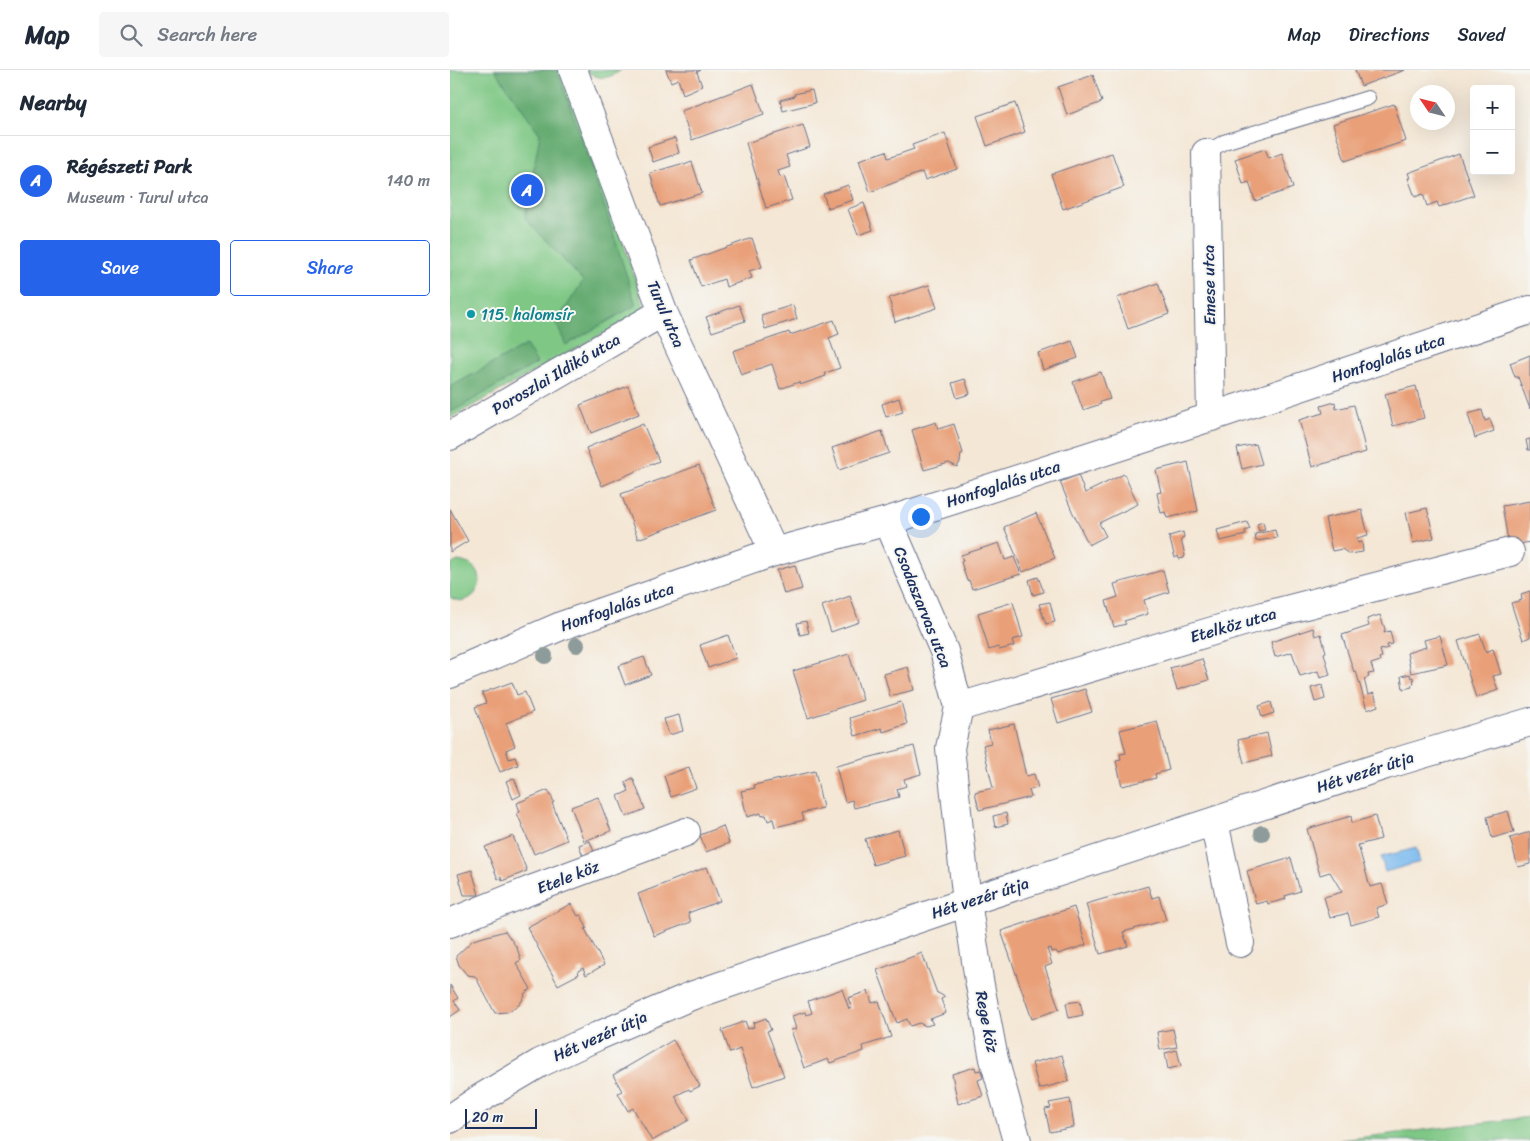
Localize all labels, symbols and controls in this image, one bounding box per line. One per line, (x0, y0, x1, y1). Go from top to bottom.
search box (99, 12, 449, 57)
text: Map (25, 14, 69, 56)
text: Search here (157, 18, 257, 51)
text: Map (1288, 19, 1321, 51)
text: Directions (1349, 19, 1430, 51)
text: Saved (1458, 19, 1505, 51)
icon: search (117, 21, 145, 49)
text: Nearby (20, 84, 86, 122)
north arrow (1410, 85, 1455, 130)
map controls (1470, 85, 1515, 175)
button: + (1470, 85, 1515, 130)
button: − (1470, 130, 1515, 175)
text: Régészeti Park (67, 150, 193, 183)
text: A (31, 166, 41, 195)
text: 140 m (387, 166, 430, 195)
pin: A (511, 171, 543, 209)
text: Museum · Turul utca (67, 183, 209, 212)
button: Save (20, 240, 220, 296)
button: Share (230, 240, 430, 296)
street label: Emese utca (1194, 245, 1224, 325)
street label: Turul utca (639, 276, 693, 352)
place label: 115. halomsír (481, 300, 575, 329)
marker: 115. halomsír (465, 308, 477, 320)
street label: Poroszlai Ildikó utca (486, 325, 626, 423)
street label: Honfoglalás utca (1327, 325, 1450, 391)
street label: Honfoglalás utca (942, 452, 1065, 516)
your location (908, 504, 934, 530)
street label: Csodaszarvas utca (885, 542, 961, 672)
street label: Honfoglalás utca (556, 574, 679, 640)
street label: Etelköz utca (1186, 599, 1280, 651)
street label: Hét vezér útja (1312, 743, 1418, 801)
street label: Etele köz (532, 852, 604, 902)
street label: Hét vezér útja (927, 869, 1033, 927)
street label: Rege köz (967, 988, 1007, 1056)
street label: Hét vezér útja (548, 1002, 652, 1070)
text: 20 m (472, 1105, 503, 1130)
scale bar (465, 1106, 538, 1129)

